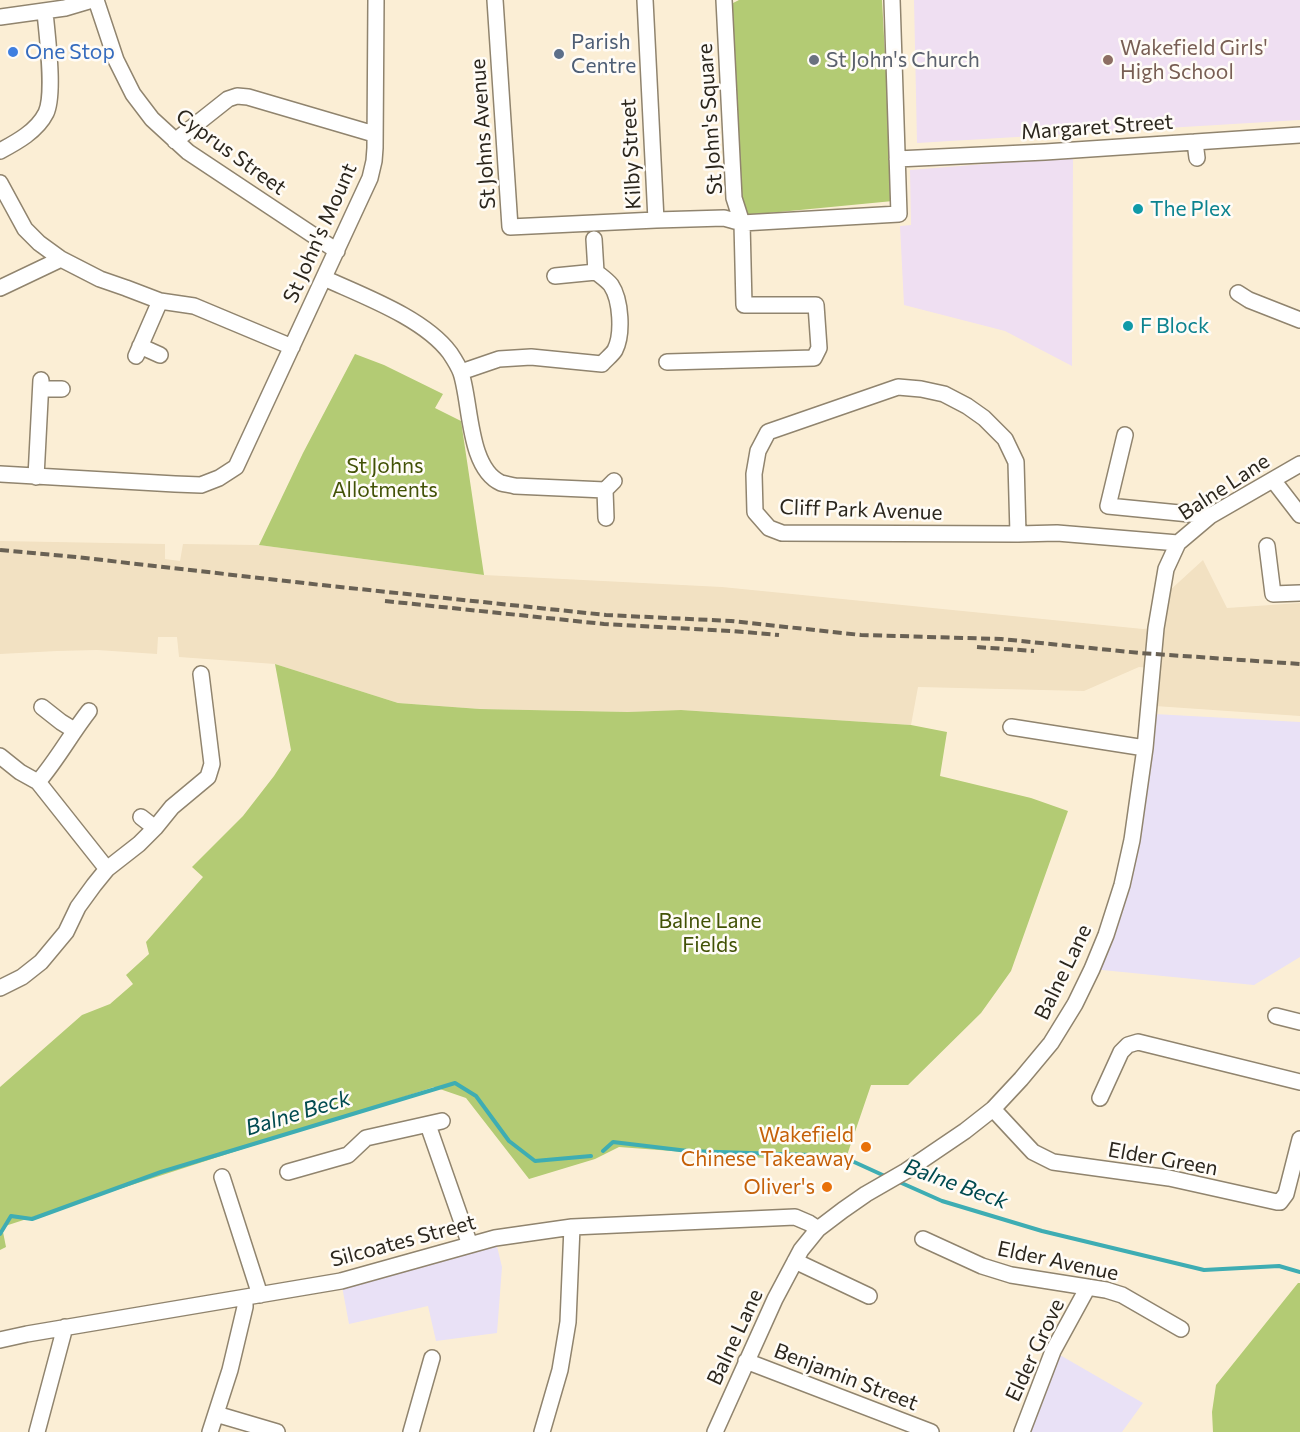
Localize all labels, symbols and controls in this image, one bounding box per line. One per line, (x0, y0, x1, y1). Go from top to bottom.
place label: Parish Centre (571, 29, 636, 79)
place label: Wakefield Girls' High School (1120, 35, 1268, 85)
place label: One Stop (25, 39, 115, 65)
street label: St John's Square (692, 42, 728, 196)
marker: One Stop (6, 45, 20, 59)
marker: Parish Centre (552, 47, 566, 61)
place label: St John's Church (826, 47, 980, 73)
marker: St John's Church (807, 53, 821, 67)
marker: Wakefield Girls' High School (1101, 53, 1115, 67)
street label: St Johns Avenue (465, 58, 501, 210)
street label: Kilby Street (616, 98, 646, 210)
street label: Cyprus Street (171, 104, 291, 200)
street label: Margaret Street (1020, 109, 1174, 145)
street label: St John's Mount (278, 159, 362, 307)
place label: The Plex (1150, 196, 1231, 222)
marker: The Plex (1131, 202, 1145, 216)
place label: F Block (1140, 313, 1209, 339)
marker: F Block (1121, 319, 1135, 333)
street label: Balne Lane (1174, 448, 1274, 526)
park label: St Johns Allotments (332, 453, 438, 503)
street label: Cliff Park Avenue (779, 495, 943, 525)
park label: Balne Lane Fields (658, 908, 762, 958)
street label: Balne Lane (1029, 920, 1097, 1024)
water label: Balne Beck (242, 1085, 354, 1141)
place label: Wakefield Chinese Takeaway (681, 1122, 854, 1172)
street label: Elder Green (1106, 1137, 1220, 1181)
marker: Wakefield Chinese Takeaway (859, 1140, 873, 1154)
water label: Balne Beck (901, 1153, 1011, 1215)
place label: Oliver's (743, 1174, 815, 1200)
marker: Oliver's (820, 1180, 834, 1194)
street label: Silcoates Street (328, 1209, 478, 1273)
street label: Elder Avenue (995, 1236, 1121, 1286)
street label: Balne Lane (702, 1285, 768, 1389)
street label: Elder Grove (1000, 1295, 1070, 1405)
street label: Benjamin Street (770, 1338, 922, 1416)

